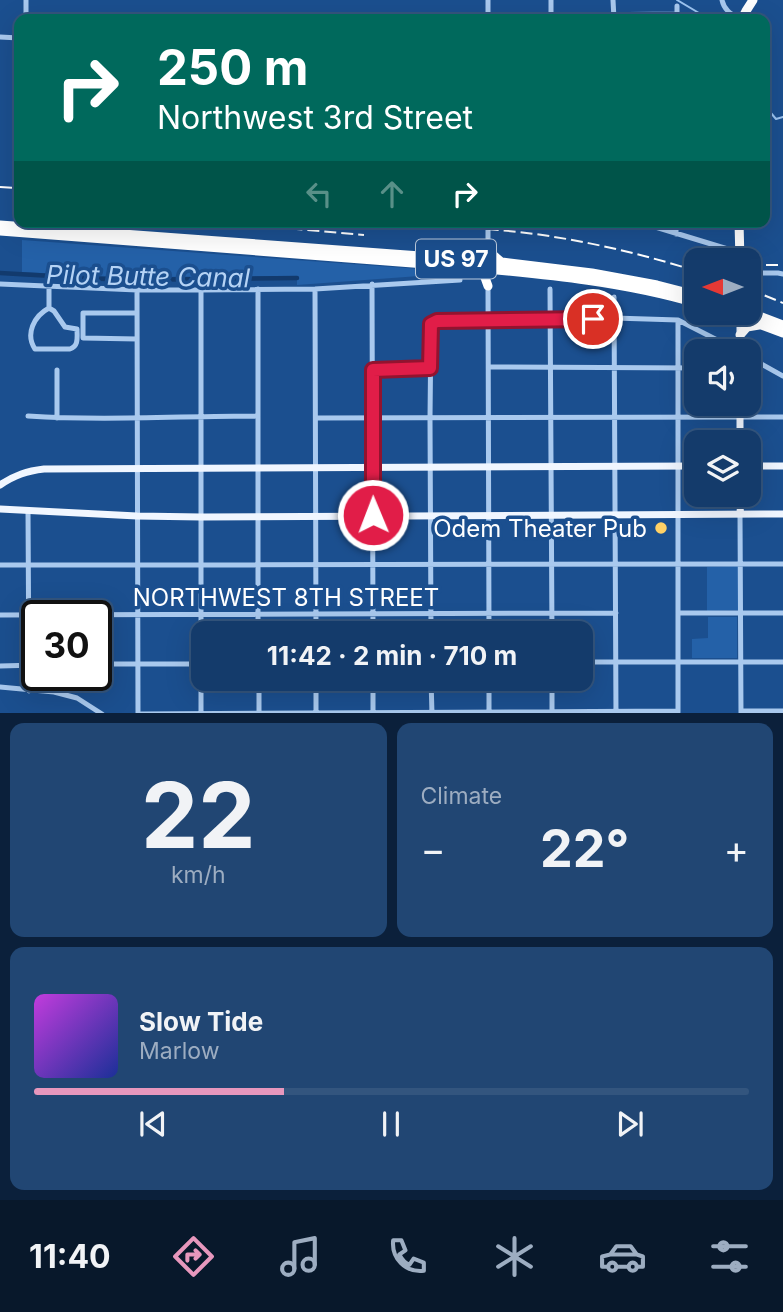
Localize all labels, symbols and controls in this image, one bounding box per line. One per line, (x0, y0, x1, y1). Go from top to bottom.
text: 250 m (157, 38, 309, 97)
icon: right (42, 42, 133, 133)
text: Northwest 3rd Street (157, 98, 473, 137)
icon: left (300, 175, 338, 213)
icon: ahead (373, 175, 411, 213)
icon: right (446, 175, 484, 213)
road number: US 97 (416, 240, 496, 278)
north arrow (684, 248, 761, 326)
map controls (684, 248, 761, 507)
water label: Pilot Butte Canal (46, 259, 251, 293)
pin (563, 289, 623, 349)
icon: arrive (574, 300, 612, 338)
button: sound (684, 339, 761, 416)
button: layers (684, 430, 761, 507)
position arrow (336, 478, 410, 552)
place label: Odem Theater Pub (433, 514, 647, 543)
marker: Odem Theater Pub (653, 520, 669, 536)
street label: NORTHWEST 8TH STREET (133, 583, 439, 612)
speed limit sign: 30 (21, 600, 112, 691)
text: 11:42 · 2 min · 710 m (267, 640, 517, 671)
text: 22 (141, 760, 256, 870)
text: Climate (421, 782, 502, 810)
text: 22° (540, 817, 629, 880)
text: − (421, 826, 446, 872)
text: + (724, 826, 749, 872)
text: km/h (171, 861, 226, 889)
text: Slow Tide (139, 1006, 263, 1037)
text: Marlow (139, 1037, 219, 1065)
icon: previous (134, 1105, 172, 1143)
icon: pause (372, 1105, 410, 1143)
icon: next (611, 1105, 649, 1143)
icon: directions (169, 1232, 218, 1281)
icon: music (276, 1232, 325, 1281)
icon: phone (383, 1232, 432, 1281)
icon: climate (490, 1232, 539, 1281)
icon: car (598, 1232, 647, 1281)
icon: filters (705, 1232, 754, 1281)
text: 11:40 (29, 1237, 111, 1276)

